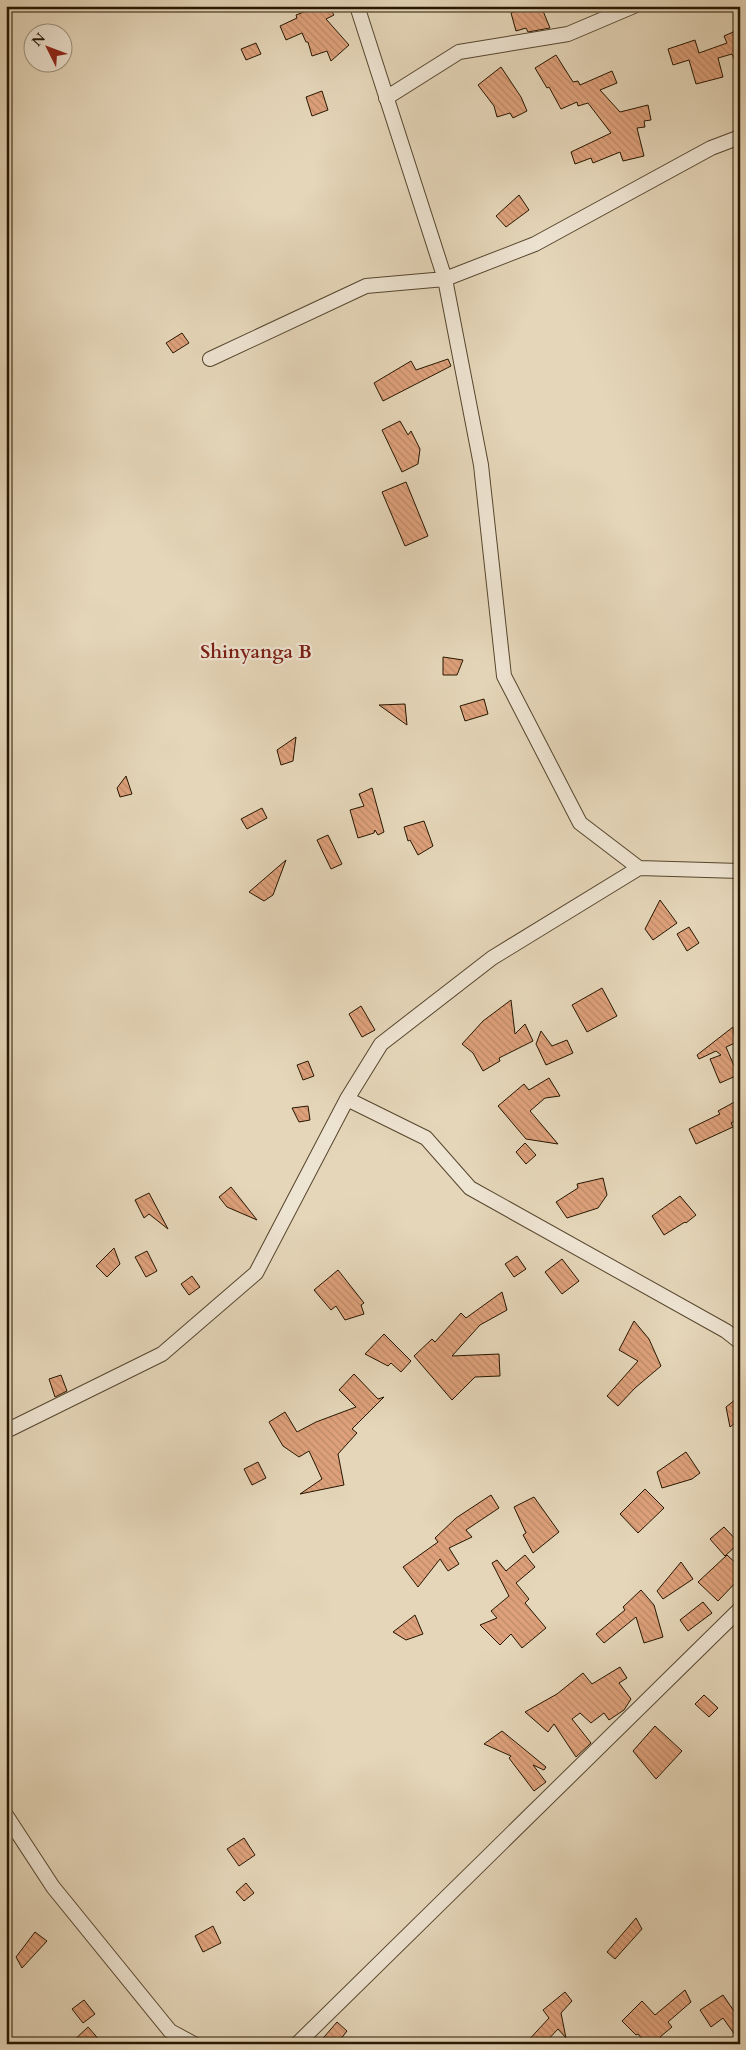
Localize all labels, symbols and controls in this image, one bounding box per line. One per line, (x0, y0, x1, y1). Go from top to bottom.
north arrow (22, 22, 72, 72)
text: N (28, 29, 50, 51)
district label: Shinyanga B (200, 639, 312, 665)

